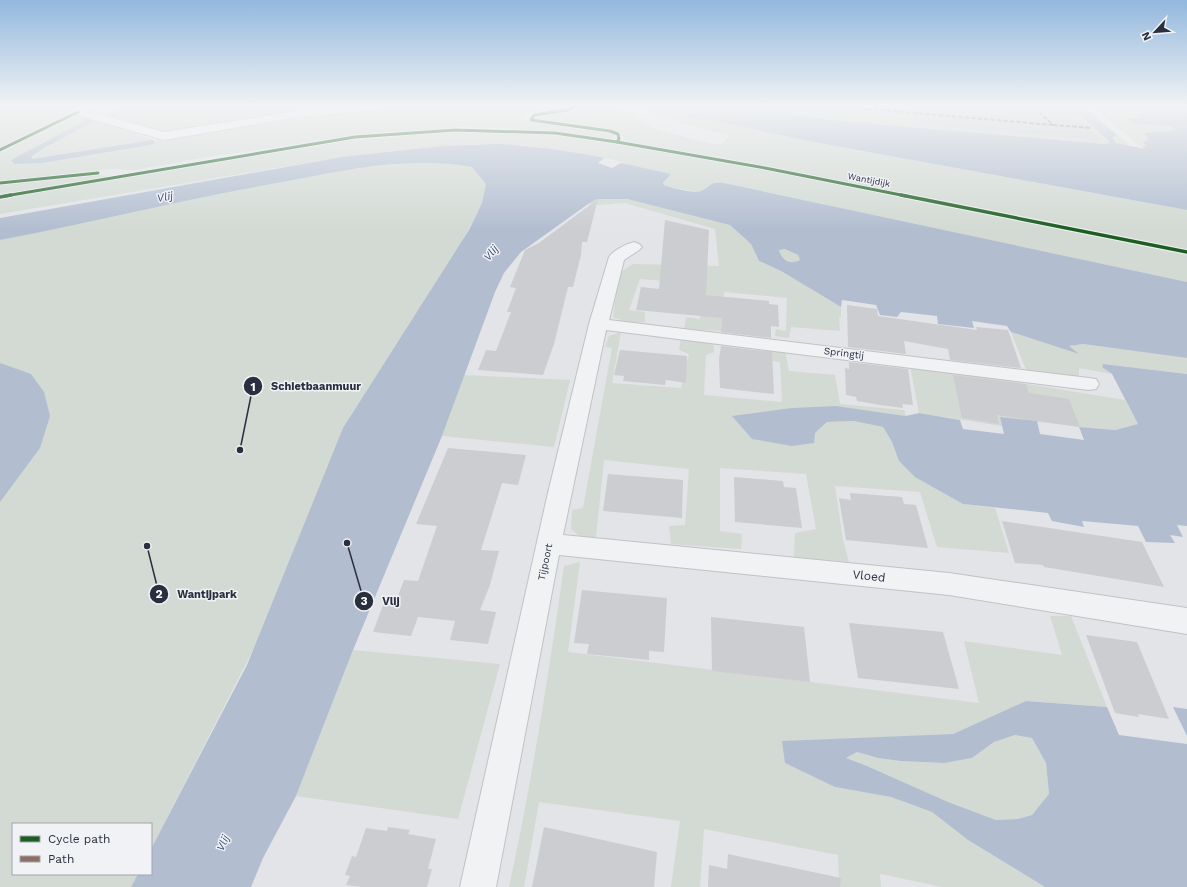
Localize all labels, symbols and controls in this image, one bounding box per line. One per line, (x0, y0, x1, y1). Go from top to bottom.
north arrow (1135, 12, 1175, 52)
text: N (1139, 30, 1154, 43)
street label: Wantijdijk (847, 171, 891, 189)
water label: Vlij (156, 189, 175, 205)
water label: Vlij (481, 242, 502, 263)
street label: Springtij (823, 345, 865, 361)
callout: Schietbaanmuur (243, 375, 369, 398)
text: 1 (250, 380, 256, 394)
text: Schietbaanmuur (271, 380, 361, 393)
street label: Tijpoort (536, 542, 554, 581)
street label: Vloed (852, 567, 886, 585)
callout: Wantijpark (149, 582, 245, 605)
text: 2 (155, 587, 163, 601)
text: Wantijpark (177, 588, 237, 601)
callout: Vlij (354, 590, 408, 613)
text: 3 (360, 594, 368, 608)
text: Vlij (382, 595, 400, 608)
legend (12, 823, 152, 875)
text: Cycle path (48, 832, 110, 846)
water label: Vlij (214, 832, 233, 853)
text: Path (48, 852, 74, 866)

